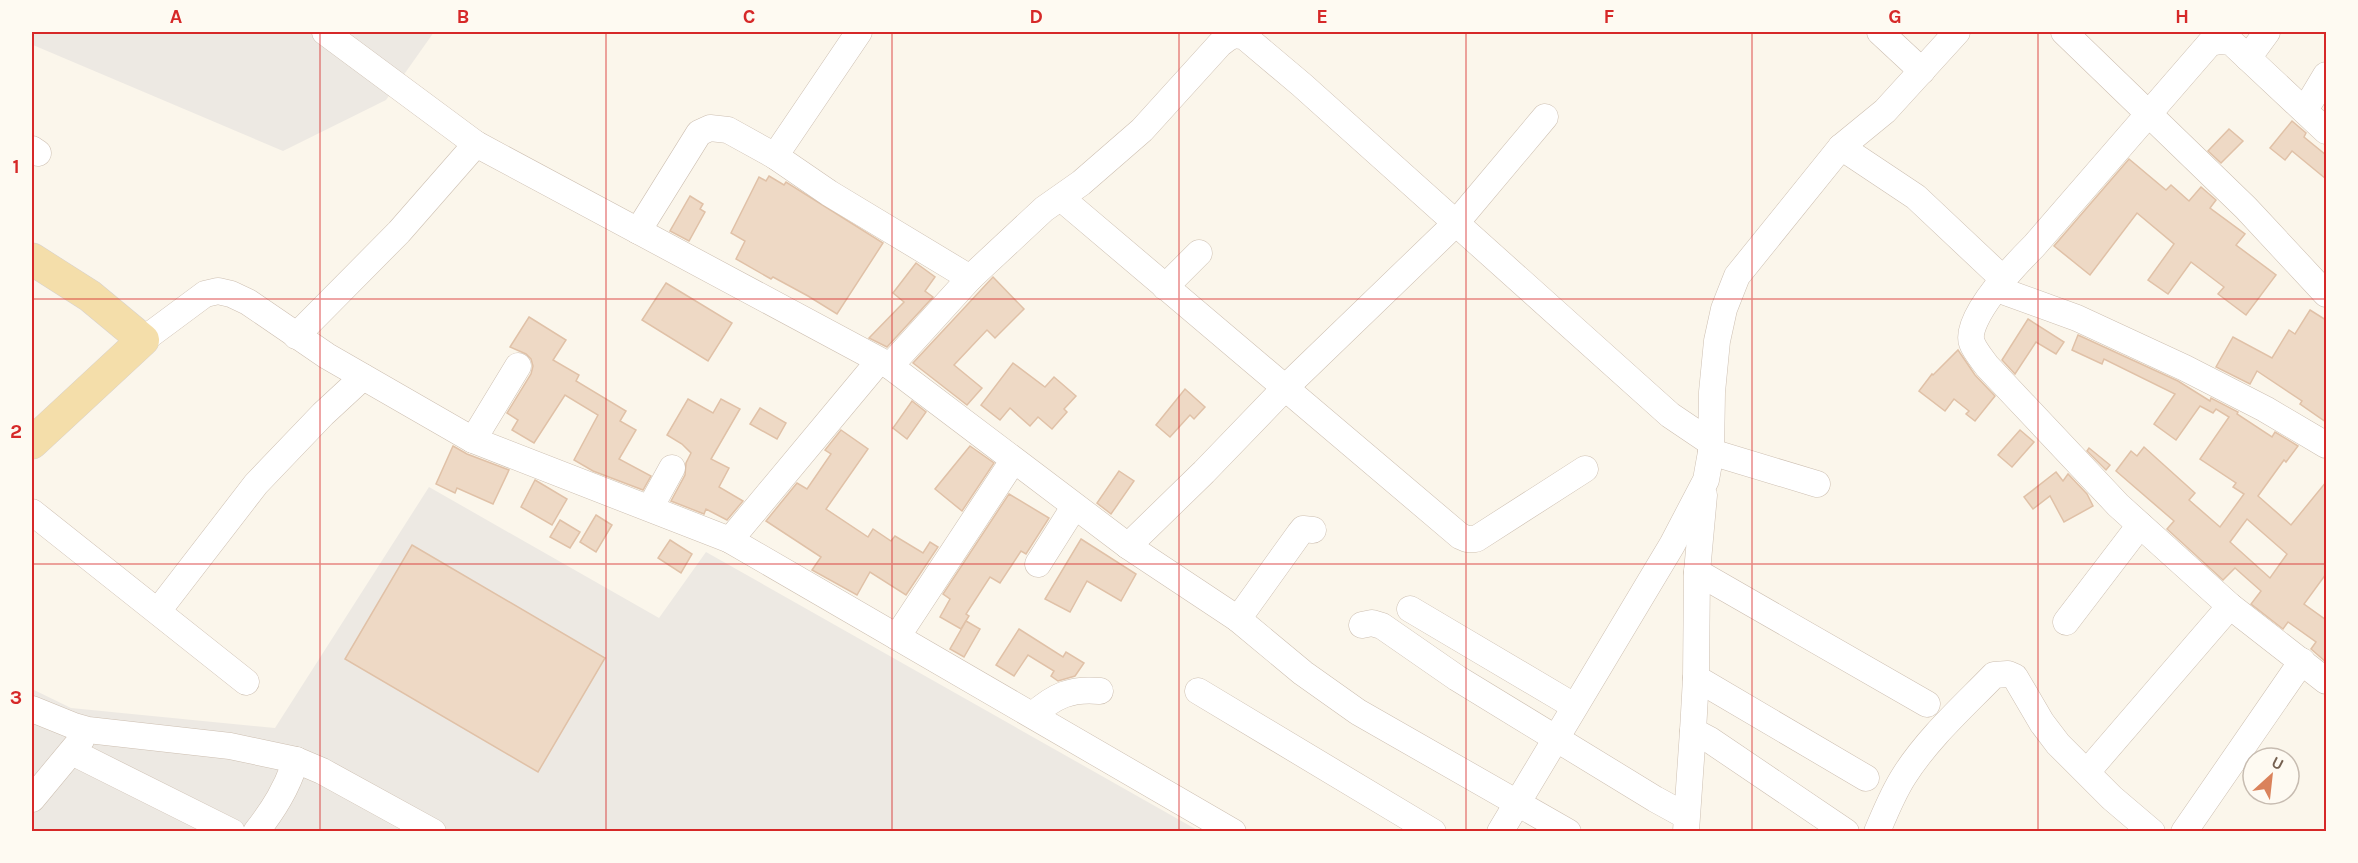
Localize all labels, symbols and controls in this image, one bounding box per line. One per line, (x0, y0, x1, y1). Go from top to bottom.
text: A (170, 5, 183, 28)
text: B (457, 5, 469, 28)
text: C (743, 5, 755, 28)
text: D (1029, 5, 1043, 28)
text: E (1316, 5, 1328, 28)
text: F (1604, 5, 1615, 28)
text: G (1888, 5, 1902, 28)
text: H (2175, 5, 2189, 28)
text: 1 (12, 155, 20, 178)
text: 2 (10, 420, 22, 443)
text: 3 (10, 686, 22, 709)
north arrow (2241, 746, 2301, 806)
text: U (2268, 752, 2287, 774)

